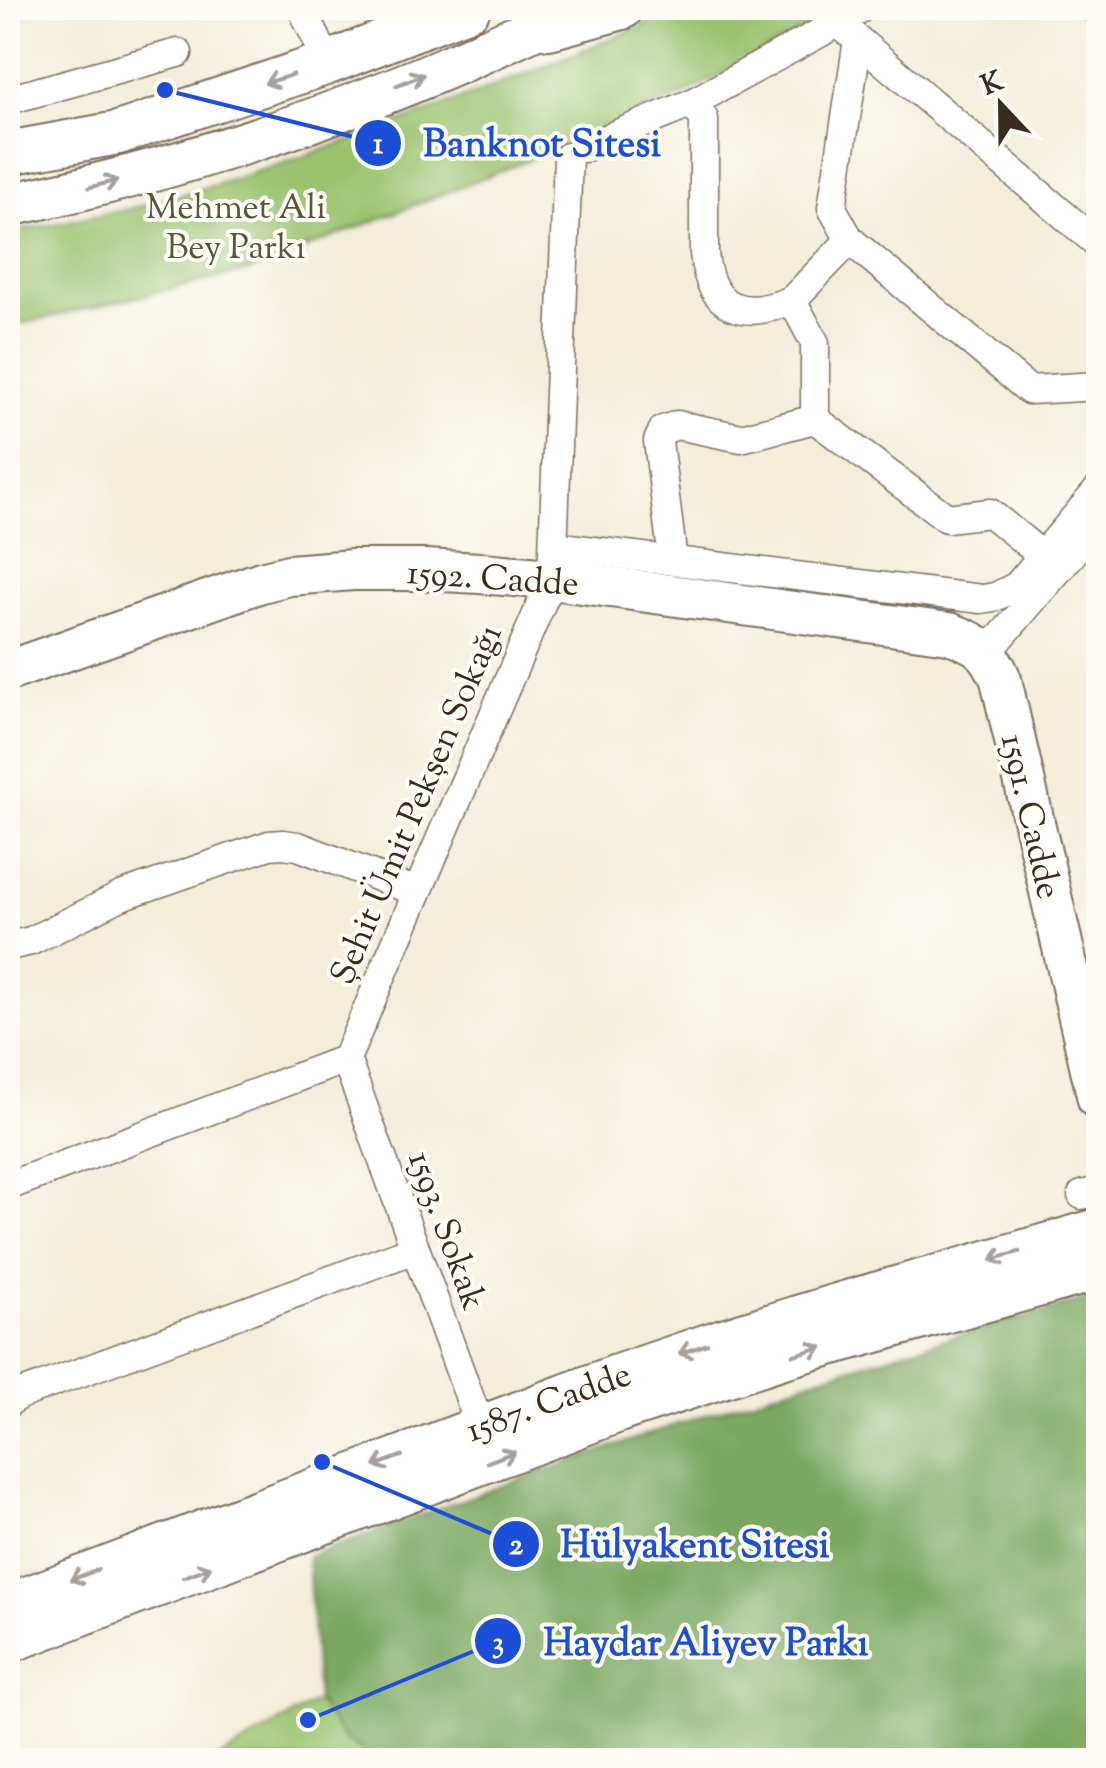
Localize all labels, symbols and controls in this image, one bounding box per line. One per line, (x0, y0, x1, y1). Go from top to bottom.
north arrow (951, 55, 1051, 155)
text: K (976, 62, 1010, 107)
one-way arrow (395, 70, 425, 88)
one-way arrow (264, 72, 296, 90)
callout: Banknot Sitesi (353, 109, 681, 177)
text: Banknot Sitesi (423, 120, 661, 174)
text: 1 (373, 124, 384, 167)
one-way arrow (87, 173, 118, 192)
park label: Mehmet Ali Bey Parkı (146, 184, 326, 275)
street label: 1592. Cadde (405, 549, 580, 612)
street label: Şehit Ümit Pekşen Sokağı (319, 617, 517, 993)
street label: 1591. Cadde (985, 729, 1072, 904)
street label: 1593. Sokak (392, 1145, 497, 1318)
one-way arrow (990, 1247, 1021, 1266)
one-way arrow (678, 1341, 710, 1359)
one-way arrow (792, 1341, 823, 1359)
street label: 1587. Cadde (460, 1351, 639, 1458)
one-way arrow (485, 1446, 515, 1464)
one-way arrow (374, 1453, 404, 1471)
callout: Hülyakent Sitesi (491, 1510, 850, 1578)
text: Hülyakent Sitesi (560, 1521, 830, 1575)
text: 2 (509, 1525, 523, 1568)
one-way arrow (181, 1562, 212, 1580)
one-way arrow (69, 1567, 100, 1585)
callout: Haydar Aliyev Parkı (473, 1607, 888, 1675)
text: Haydar Aliyev Parkı (544, 1619, 869, 1673)
text: 3 (492, 1623, 504, 1666)

